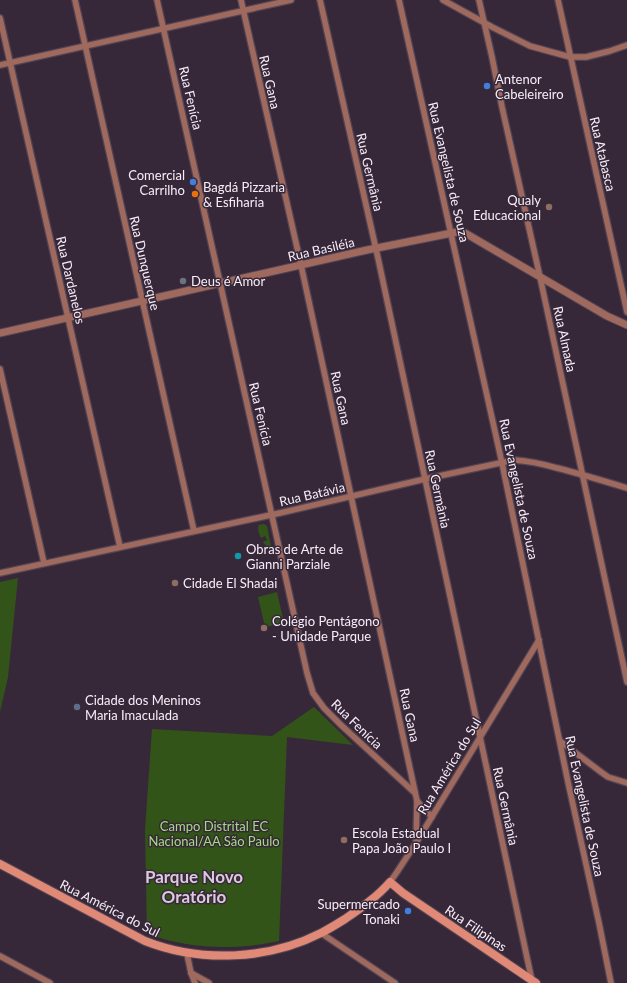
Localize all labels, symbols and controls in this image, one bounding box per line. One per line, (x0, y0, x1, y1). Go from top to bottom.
street label: Rua Gana (256, 54, 284, 110)
street label: Rua Fenícia (176, 65, 206, 131)
place label: Antenor Cabeleireiro (495, 71, 564, 102)
marker: Antenor Cabeleireiro (482, 81, 492, 91)
street label: Rua Evangelista de Souza (425, 100, 473, 244)
street label: Rua Atabasca (587, 115, 619, 193)
street label: Rua Germânia (353, 131, 387, 213)
place label: Comercial Carrilho (128, 167, 185, 198)
marker: Comercial Carrilho (188, 177, 198, 187)
place label: Bagdá Pizzaria & Esfiharia (203, 179, 285, 210)
marker: Bagdá Pizzaria & Esfiharia (190, 189, 200, 199)
place label: Qualy Educacional (473, 192, 541, 223)
marker: Qualy Educacional (544, 202, 554, 212)
street label: Rua Dunquerque (126, 214, 164, 312)
street label: Rua Basiléia (286, 234, 356, 264)
street label: Rua Dardanelos (53, 235, 89, 326)
place label: Deus é Amor (191, 273, 265, 289)
marker: Deus é Amor (178, 276, 188, 286)
street label: Rua Almada (550, 304, 580, 374)
street label: Rua Gana (328, 370, 354, 426)
street label: Rua Fenícia (246, 381, 276, 447)
street label: Rua Evangelista de Souza (496, 417, 542, 561)
street label: Rua Germânia (422, 448, 454, 530)
street label: Rua Batávia (278, 479, 346, 509)
place label: Obras de Arte de Gianni Parziale (246, 541, 343, 572)
marker: Obras de Arte de Gianni Parziale (233, 551, 243, 561)
place label: Cidade El Shadai (183, 575, 277, 591)
marker: Cidade El Shadai (170, 578, 180, 588)
place label: Colégio Pentágono - Unidade Parque (272, 613, 380, 644)
marker: Colégio Pentágono - Unidade Parque (259, 623, 269, 633)
street label: Rua Gana (397, 687, 423, 743)
place label: Cidade dos Meninos Maria Imaculada (85, 692, 201, 723)
street label: Rua Fenícia (328, 696, 386, 752)
marker: Cidade dos Meninos Maria Imaculada (72, 702, 82, 712)
street label: Rua América do Sul (414, 715, 484, 817)
street label: Rua Evangelista de Souza (562, 734, 608, 878)
street label: Rua Germânia (490, 765, 522, 847)
park label: Campo Distrital EC Nacional/AA São Paulo (148, 818, 280, 849)
place label: Escola Estadual Papa João Paulo I (352, 825, 451, 856)
marker: Escola Estadual Papa João Paulo I (339, 835, 349, 845)
district label: Parque Novo Oratório (145, 866, 243, 907)
street label: Rua América do Sul (57, 876, 163, 940)
place label: Supermercado Tonaki (318, 896, 400, 927)
street label: Rua Filipinas (442, 901, 510, 955)
marker: Supermercado Tonaki (403, 906, 413, 916)

